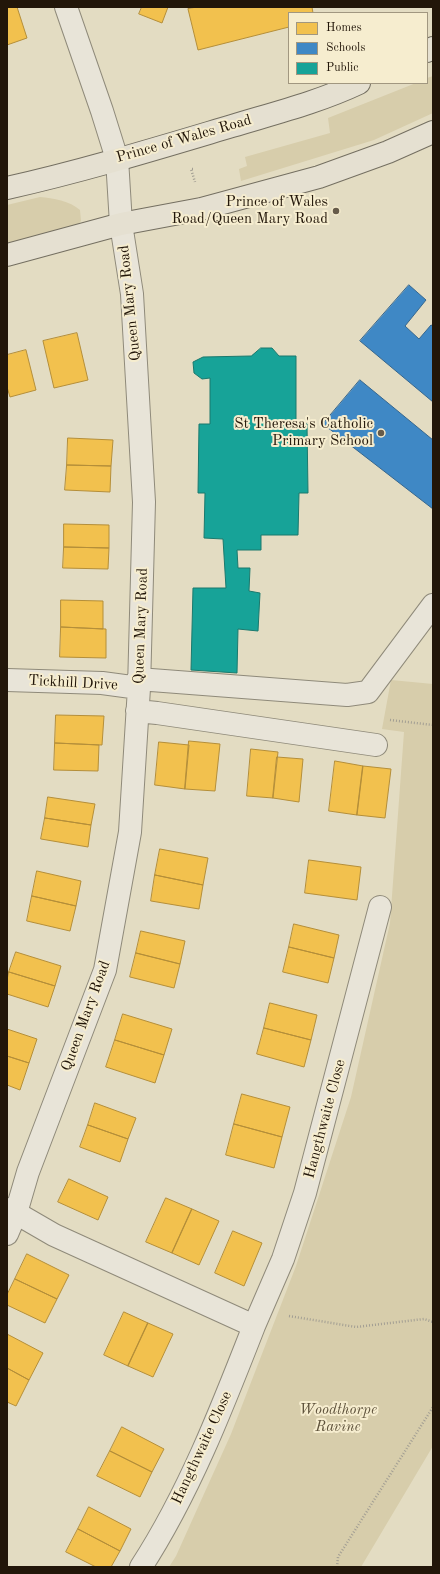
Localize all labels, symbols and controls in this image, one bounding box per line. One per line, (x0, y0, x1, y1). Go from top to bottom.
legend (288, 12, 428, 84)
text: Homes (326, 22, 362, 34)
text: Schools (326, 42, 366, 54)
text: Public (326, 62, 358, 74)
street label: Prince of Wales Road (114, 111, 254, 167)
place label: Prince of Wales Road/Queen Mary Road (172, 193, 328, 228)
marker: Prince of Wales Road/Queen Mary Road (331, 206, 341, 216)
street label: Queen Mary Road (115, 244, 145, 362)
place label: St Theresa's Catholic Primary School (234, 415, 373, 450)
marker: St Theresa's Catholic Primary School (376, 428, 386, 438)
street label: Queen Mary Road (130, 568, 152, 684)
street label: Tickhill Drive (28, 672, 118, 694)
street label: Queen Mary Road (58, 958, 114, 1074)
street label: Hangthwaite Close (300, 1057, 350, 1181)
street label: Hangthwaite Close (168, 1389, 236, 1507)
park label: Woodthorpe Ravine (299, 1401, 377, 1436)

